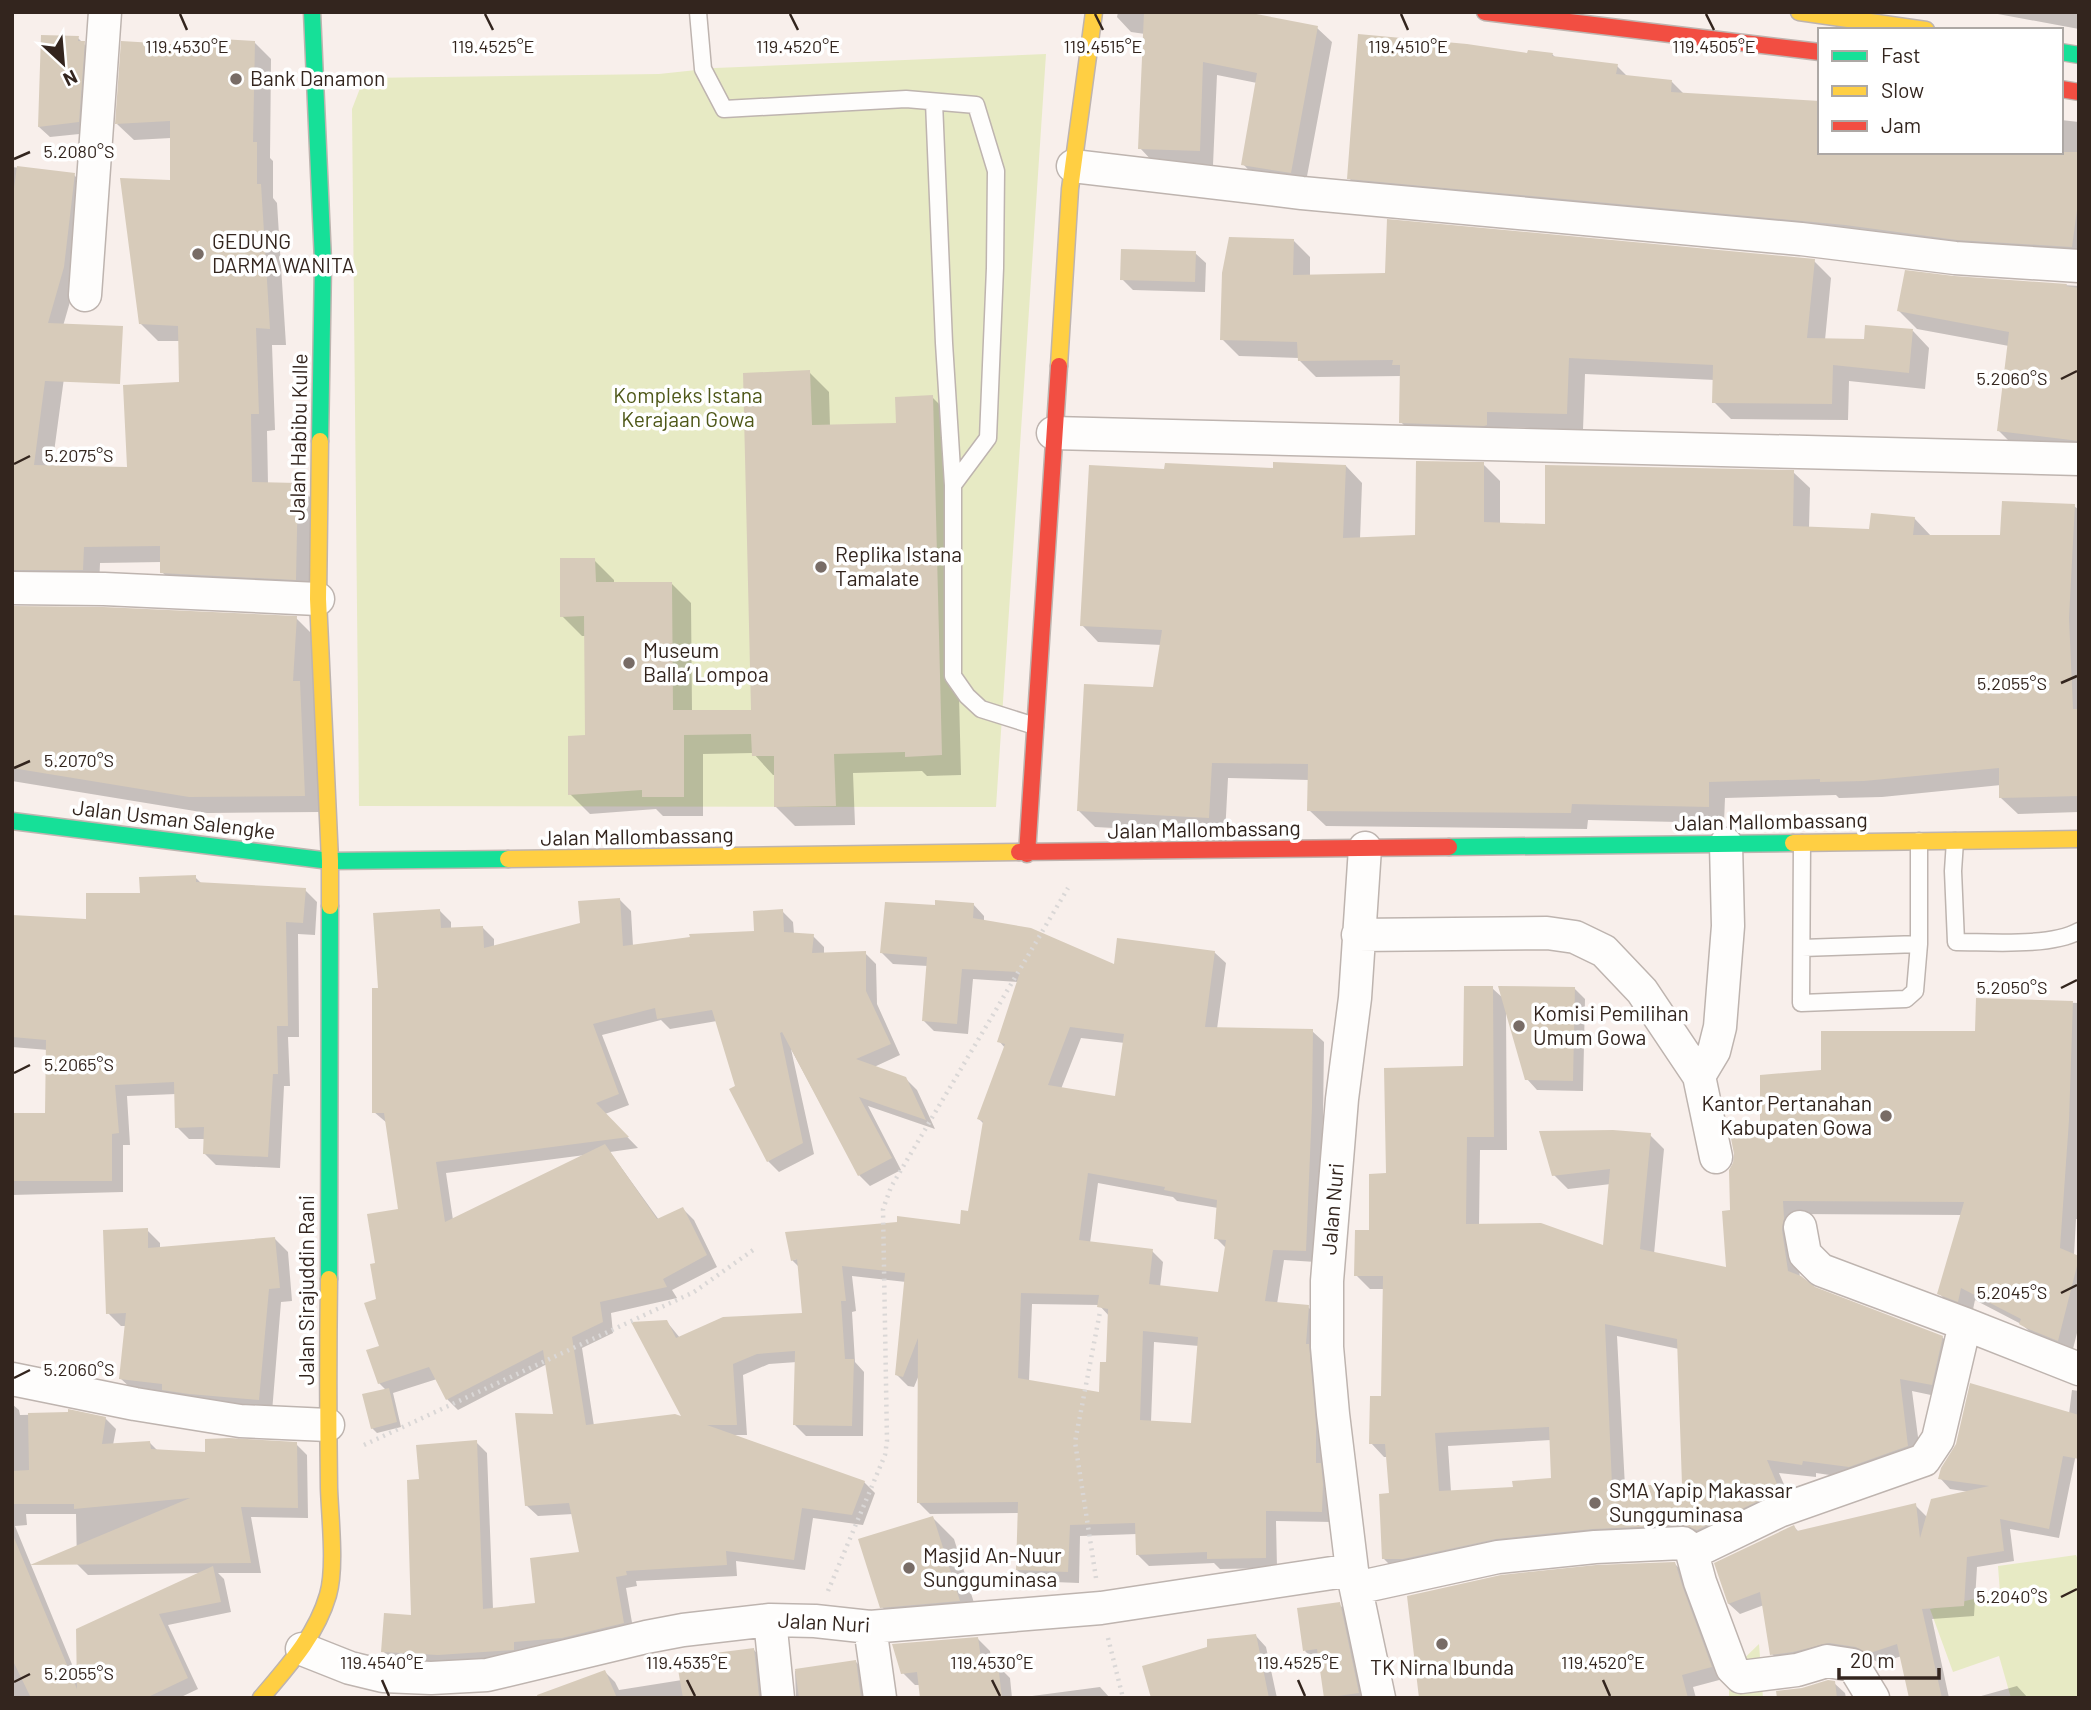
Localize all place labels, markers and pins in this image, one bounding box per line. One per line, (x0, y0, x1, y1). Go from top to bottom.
place label: Bank Danamon (250, 65, 385, 90)
marker: Bank Danamon (228, 71, 244, 87)
place label: GEDUNG DARMA WANITA (212, 228, 355, 277)
marker: GEDUNG DARMA WANITA (190, 246, 206, 262)
place label: Replika Istana Tamalate (835, 541, 962, 590)
marker: Replika Istana Tamalate (813, 559, 829, 575)
place label: Museum Ballaʼ Lompoa (643, 637, 769, 686)
marker: Museum Ballaʼ Lompoa (621, 655, 637, 671)
place label: Komisi Pemilihan Umum Gowa (1533, 1000, 1689, 1049)
marker: Komisi Pemilihan Umum Gowa (1511, 1018, 1527, 1034)
place label: Kantor Pertanahan Kabupaten Gowa (1702, 1090, 1872, 1139)
marker: Kantor Pertanahan Kabupaten Gowa (1878, 1108, 1894, 1124)
place label: SMA Yapip Makassar Sungguminasa (1609, 1477, 1793, 1526)
marker: SMA Yapip Makassar Sungguminasa (1587, 1495, 1603, 1511)
place label: Masjid An-Nuur Sungguminasa (923, 1542, 1062, 1591)
marker: Masjid An-Nuur Sungguminasa (901, 1560, 917, 1576)
marker: TK Nirna Ibunda (1434, 1636, 1450, 1652)
place label: TK Nirna Ibunda (1370, 1654, 1514, 1679)

